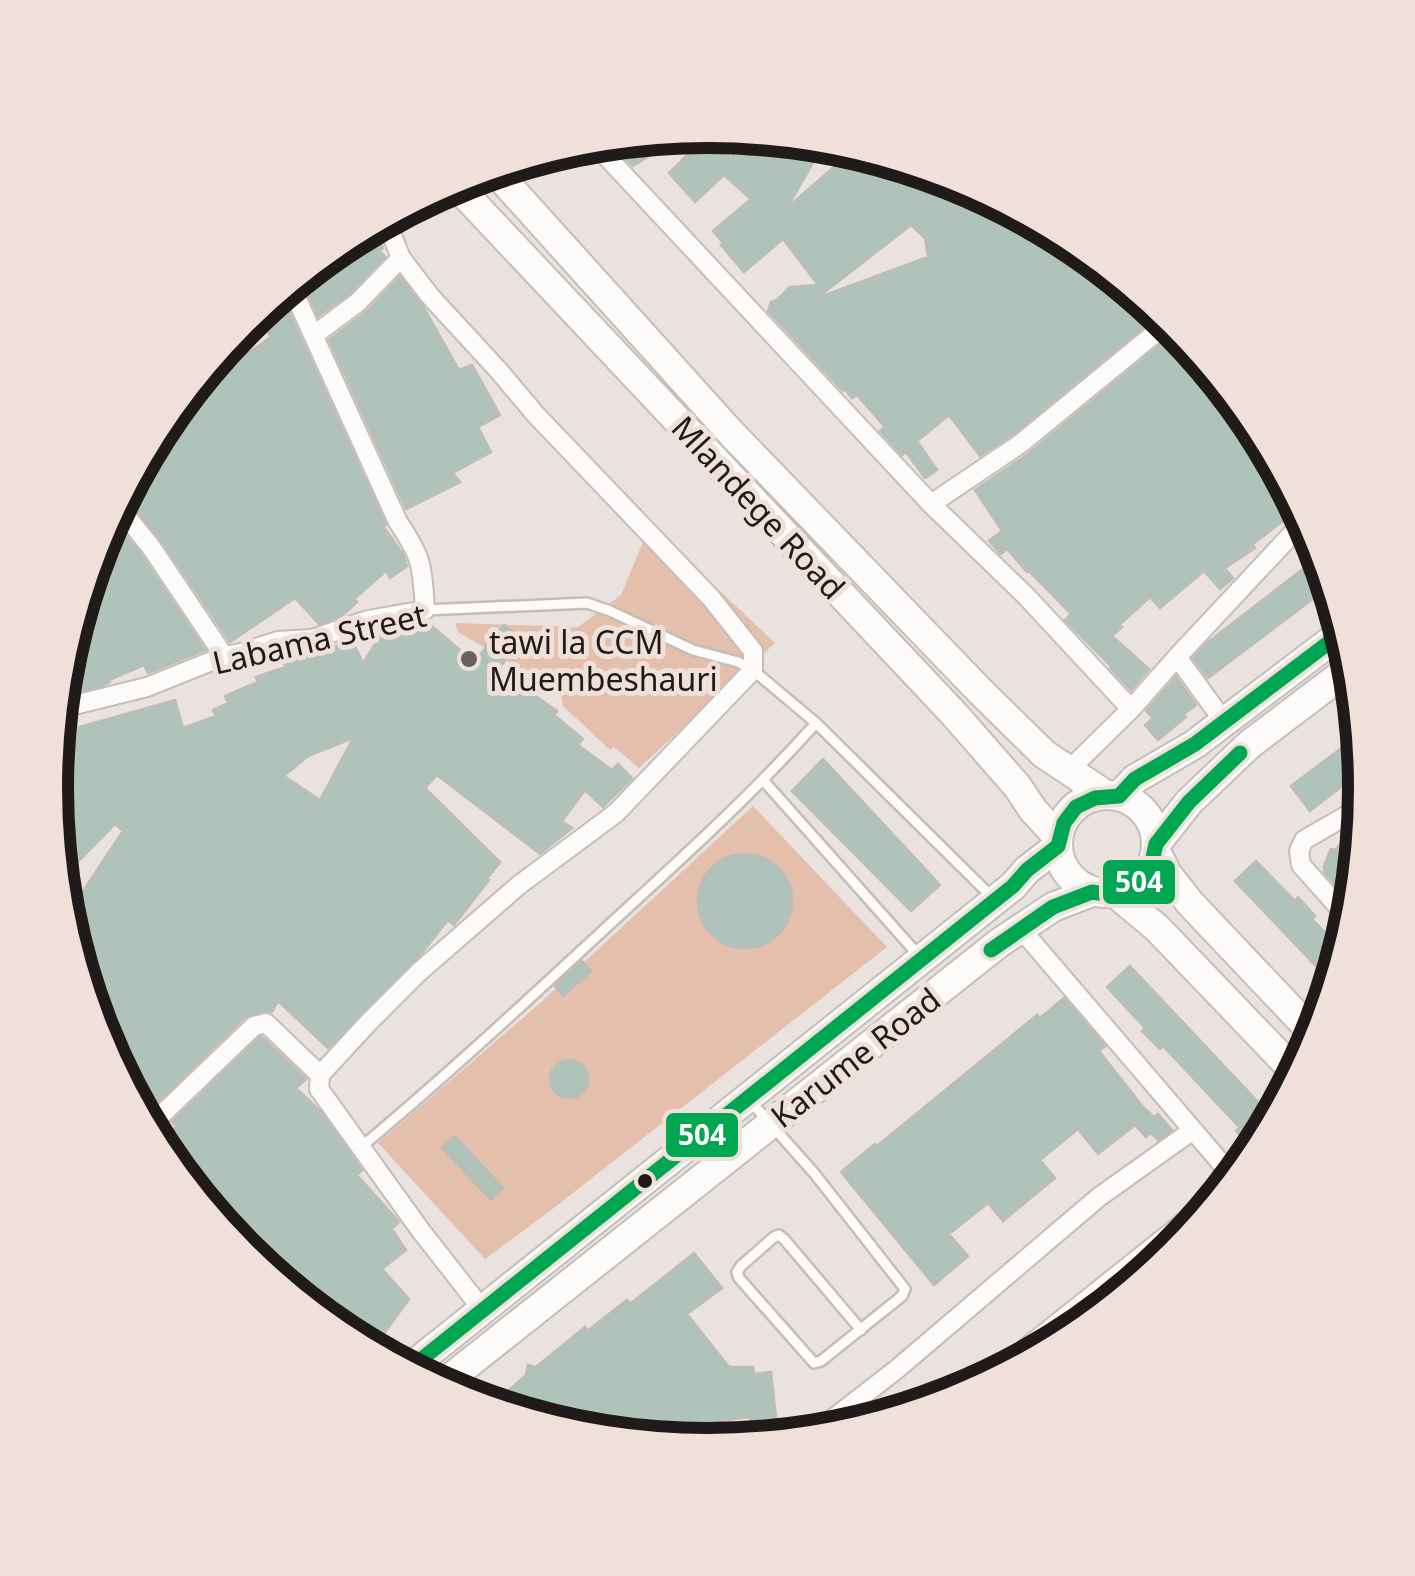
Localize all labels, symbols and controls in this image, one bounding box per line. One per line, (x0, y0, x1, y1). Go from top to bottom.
street label: Mlandege Road (663, 406, 855, 608)
street label: Labama Street (208, 593, 430, 683)
place label: tawi la CCM Muembeshauri (489, 620, 718, 700)
marker: tawi la CCM Muembeshauri (458, 648, 480, 670)
line badge: 504 (1101, 858, 1177, 906)
text: 504 (1115, 862, 1163, 900)
street label: Karume Road (761, 977, 949, 1137)
line badge: 504 (664, 1111, 740, 1159)
text: 504 (678, 1115, 726, 1153)
unlabelled marker (635, 1171, 655, 1191)

